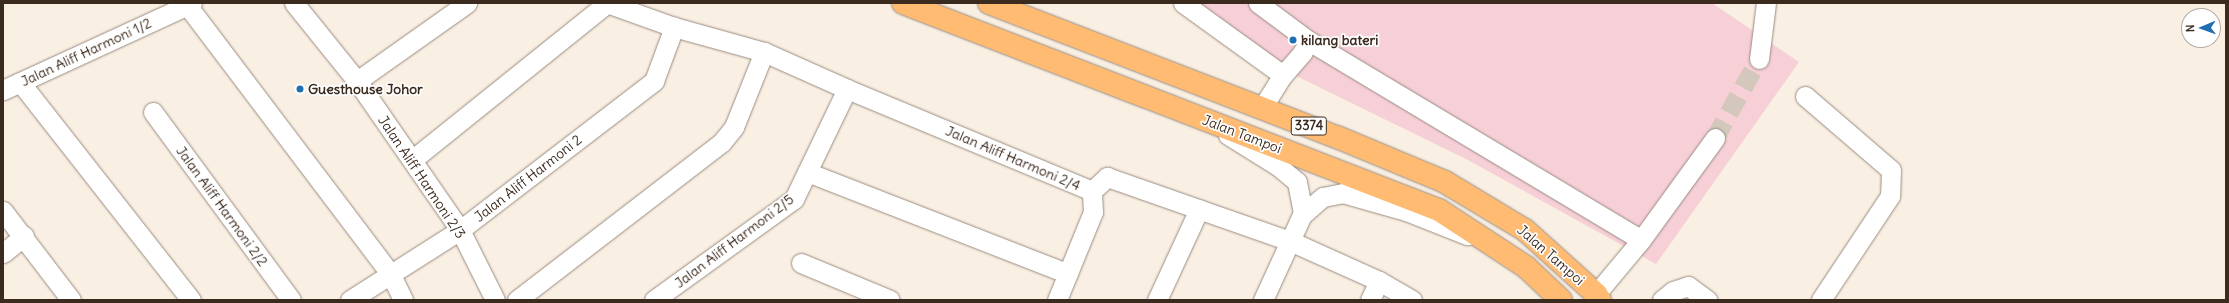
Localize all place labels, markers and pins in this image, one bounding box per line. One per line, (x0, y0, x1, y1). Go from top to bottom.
place label: kilang bateri (1301, 32, 1378, 48)
marker: kilang bateri (1288, 35, 1298, 45)
place label: Guesthouse Johor (308, 81, 423, 97)
marker: Guesthouse Johor (295, 84, 305, 94)

